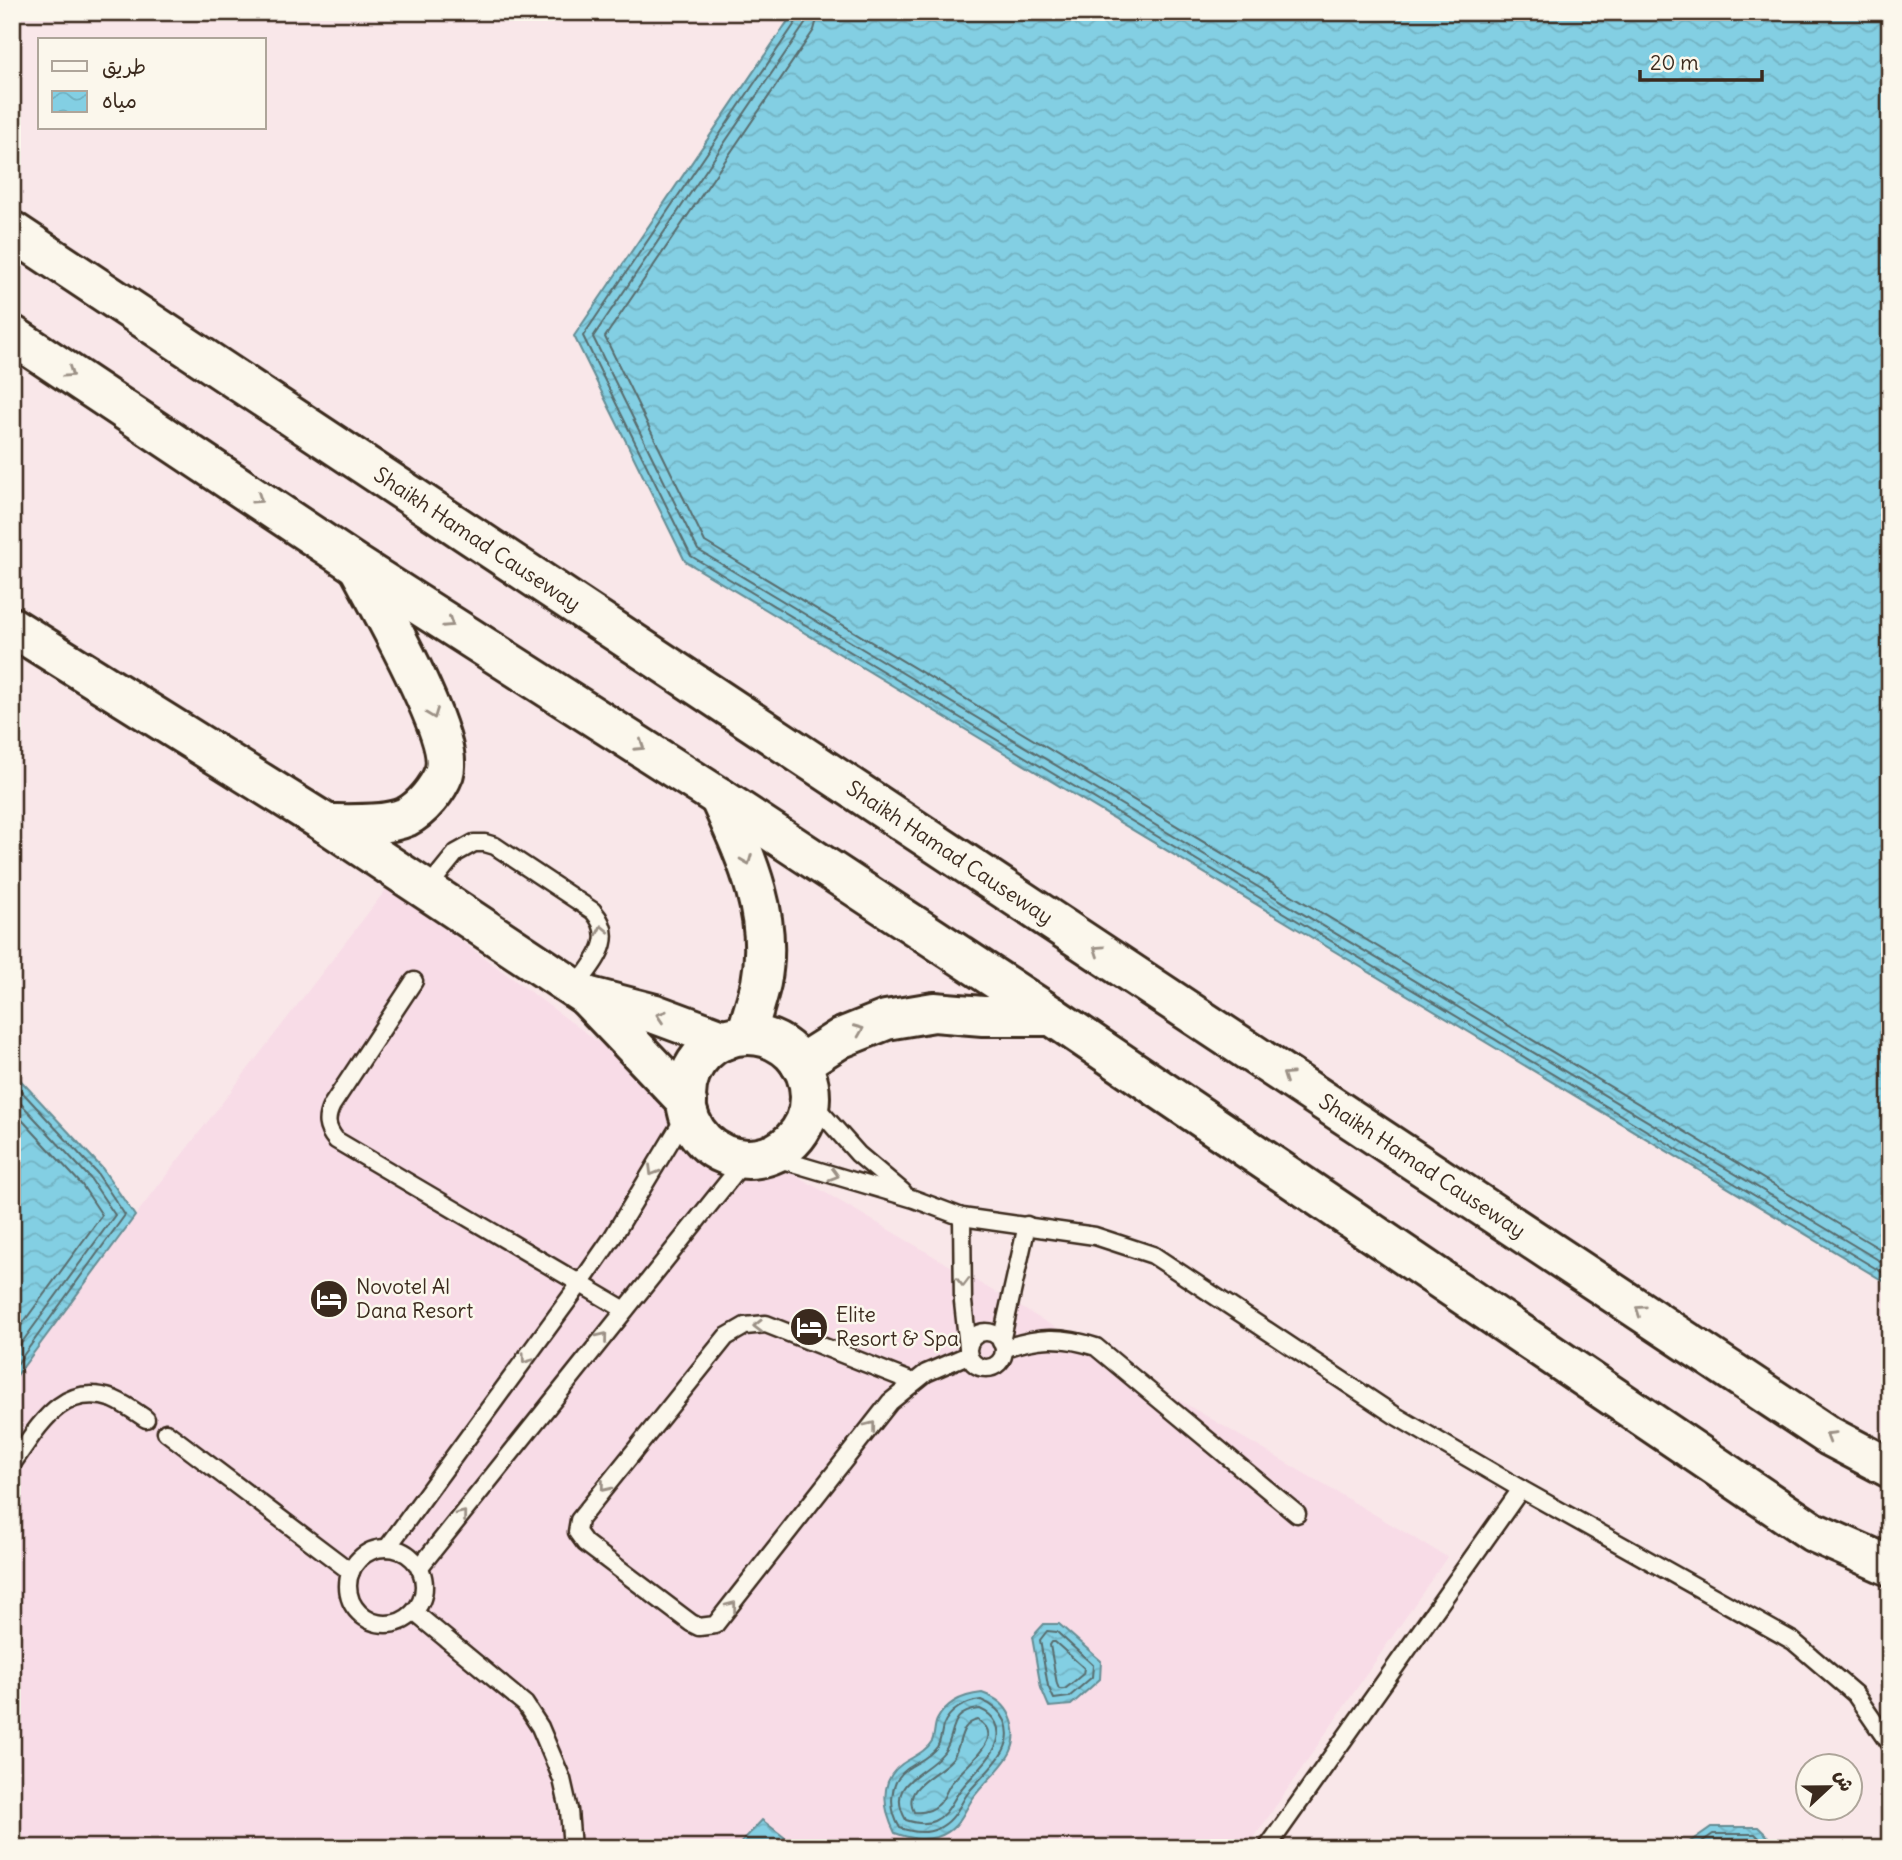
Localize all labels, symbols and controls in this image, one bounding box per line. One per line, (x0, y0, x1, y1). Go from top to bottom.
legend (38, 38, 266, 130)
scale bar (1640, 38, 1762, 82)
text: 20 m (1650, 49, 1699, 76)
text: طريق (102, 53, 146, 80)
text: مياه (102, 87, 137, 114)
one-way arrow (61, 364, 74, 377)
street label: Shaikh Hamad Causeway (369, 461, 586, 617)
one-way arrow (250, 491, 263, 503)
one-way arrow (441, 615, 454, 628)
one-way arrow (425, 707, 439, 720)
one-way arrow (632, 738, 645, 751)
street label: Shaikh Hamad Causeway (841, 774, 1058, 931)
one-way arrow (739, 852, 753, 865)
one-way arrow (595, 924, 610, 936)
one-way arrow (1092, 945, 1105, 958)
one-way arrow (655, 1010, 667, 1025)
one-way arrow (853, 1025, 865, 1039)
one-way arrow (1282, 1072, 1295, 1084)
street label: Shaikh Hamad Causeway (1314, 1088, 1531, 1244)
one-way arrow (648, 1163, 661, 1176)
one-way arrow (828, 1167, 840, 1182)
place label: Novotel Al Dana Resort (356, 1273, 473, 1324)
hotel icon: Novotel Al Dana Resort (308, 1278, 350, 1320)
one-way arrow (955, 1278, 971, 1288)
place label: Elite Resort & Spa (836, 1301, 959, 1352)
hotel icon: Elite Resort & Spa (788, 1306, 830, 1348)
one-way arrow (1635, 1306, 1648, 1319)
one-way arrow (752, 1318, 763, 1334)
one-way arrow (595, 1332, 608, 1345)
one-way arrow (521, 1351, 534, 1364)
one-way arrow (863, 1421, 876, 1434)
one-way arrow (1824, 1431, 1837, 1444)
one-way arrow (601, 1479, 614, 1491)
one-way arrow (453, 1510, 466, 1523)
one-way arrow (723, 1601, 736, 1614)
north arrow (1794, 1752, 1864, 1822)
text: ش (1830, 1766, 1860, 1795)

